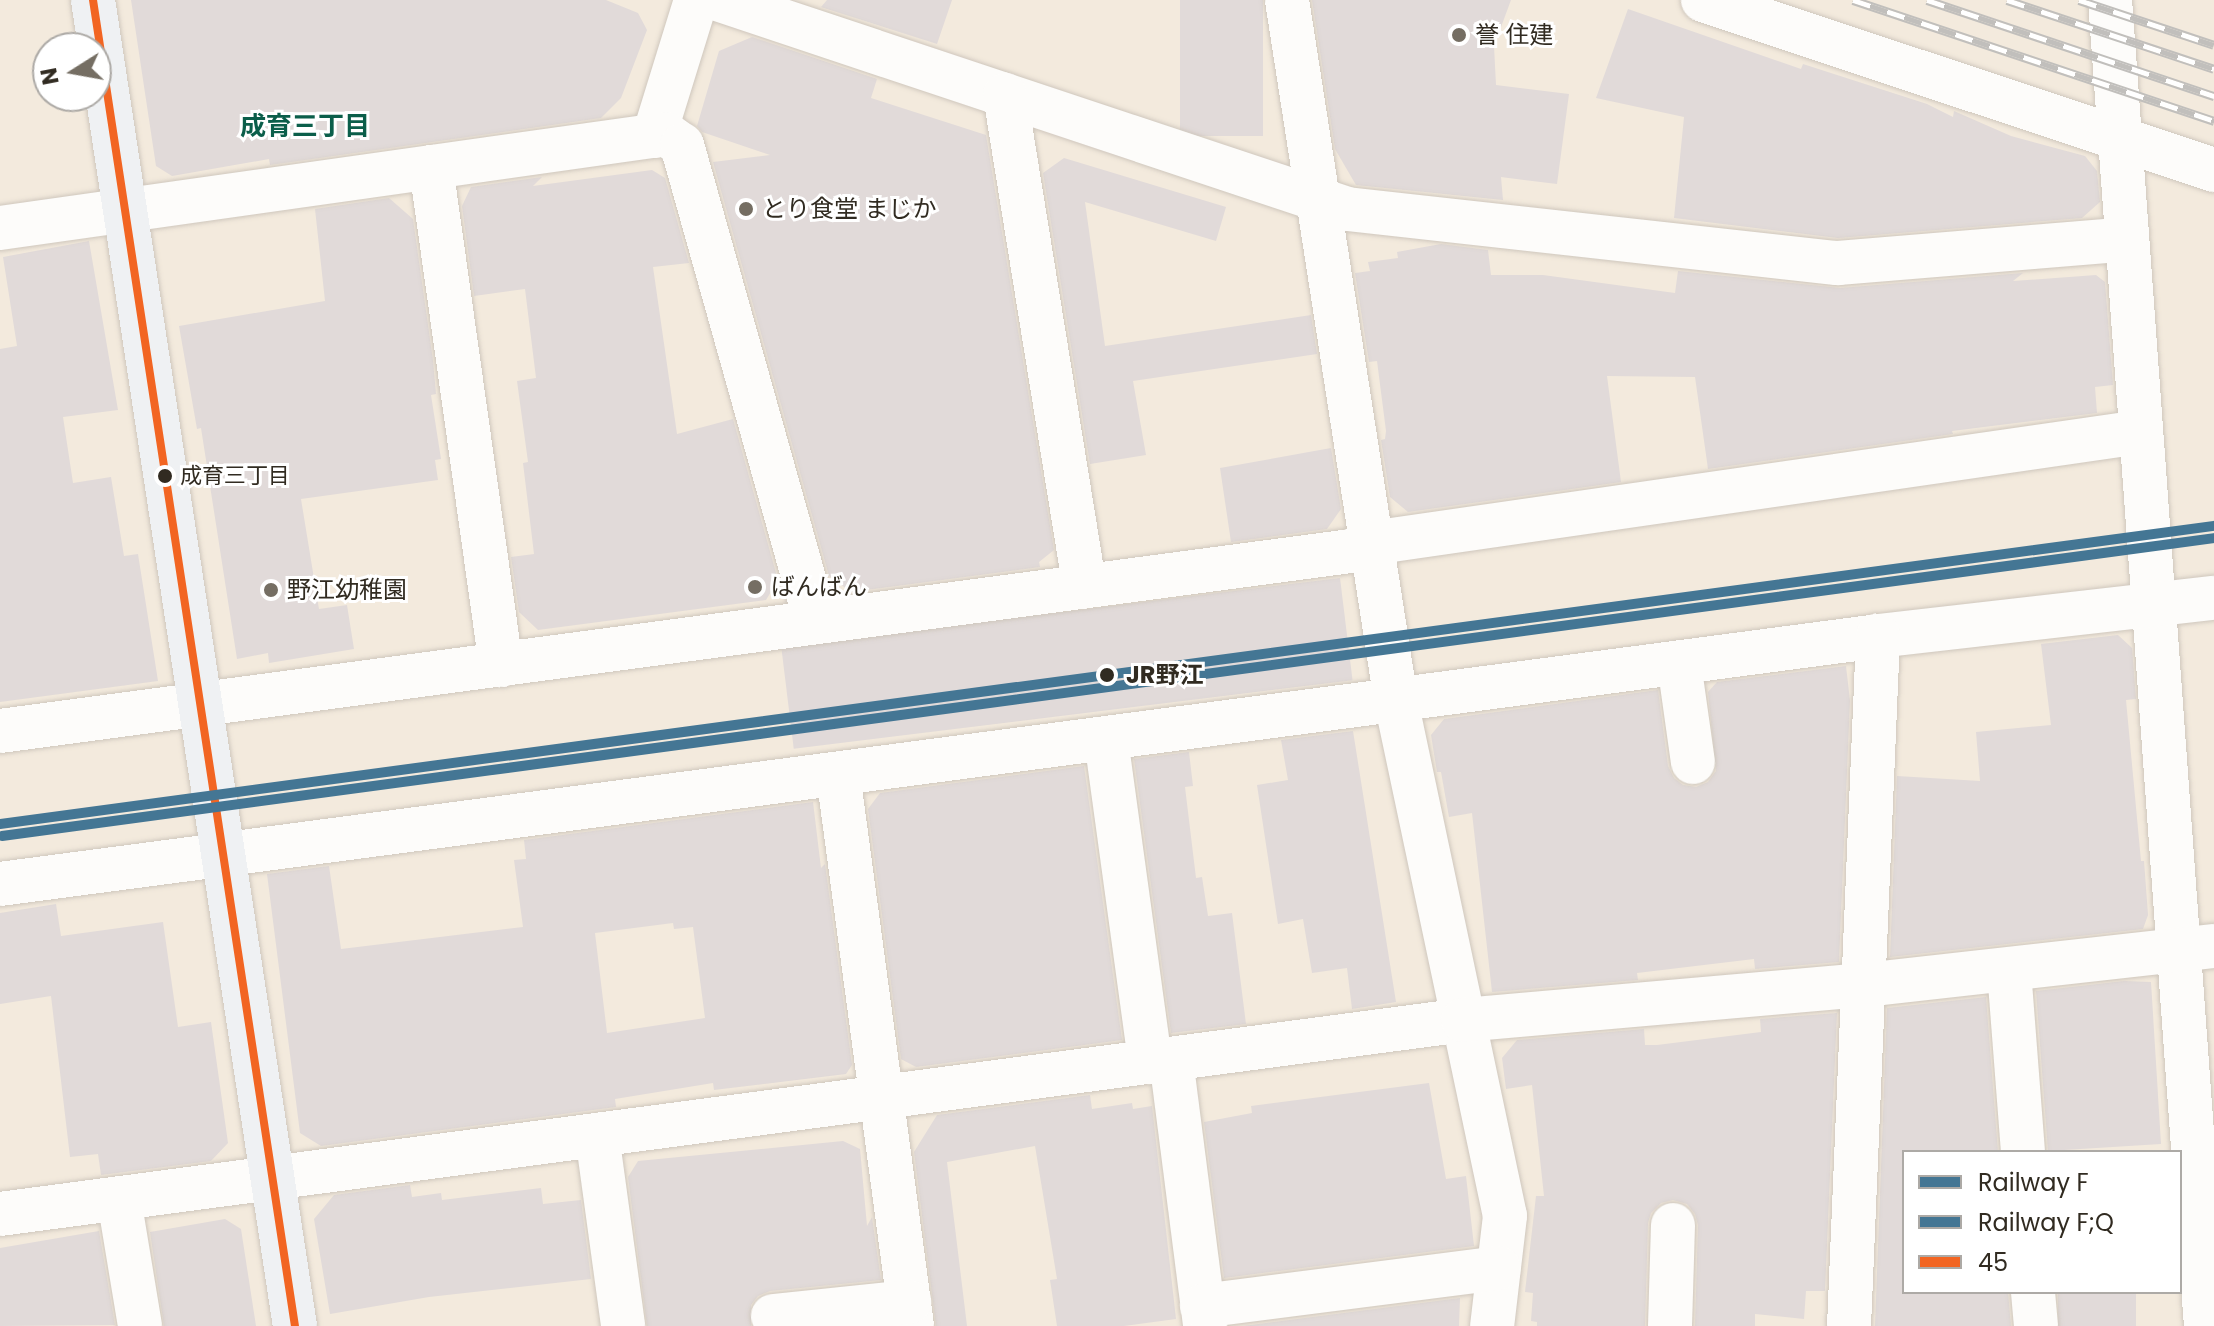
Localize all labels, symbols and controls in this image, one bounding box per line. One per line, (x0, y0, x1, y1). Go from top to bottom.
place label: 誉 住建 (1475, 21, 1553, 49)
marker: 誉 住建 (1450, 26, 1468, 44)
north arrow (32, 32, 112, 112)
text: N (33, 65, 67, 87)
district label: 成育三丁目 (240, 111, 370, 143)
place label: とり食堂 まじか (762, 195, 936, 223)
marker: とり食堂 まじか (737, 200, 755, 218)
place label: 成育三丁目 (180, 463, 290, 489)
marker: 成育三丁目 (157, 468, 173, 484)
place label: ばんばん (771, 573, 867, 601)
place label: 野江幼稚園 (287, 576, 407, 604)
marker: ばんばん (746, 578, 764, 596)
marker: 野江幼稚園 (262, 581, 280, 599)
place label: JR野江 (1126, 661, 1204, 689)
marker: JR野江 (1095, 663, 1119, 687)
legend (1902, 1150, 2182, 1294)
text: Railway F (1978, 1166, 2089, 1199)
text: Railway F;Q (1978, 1206, 2114, 1239)
text: 45 (1978, 1246, 2008, 1279)

